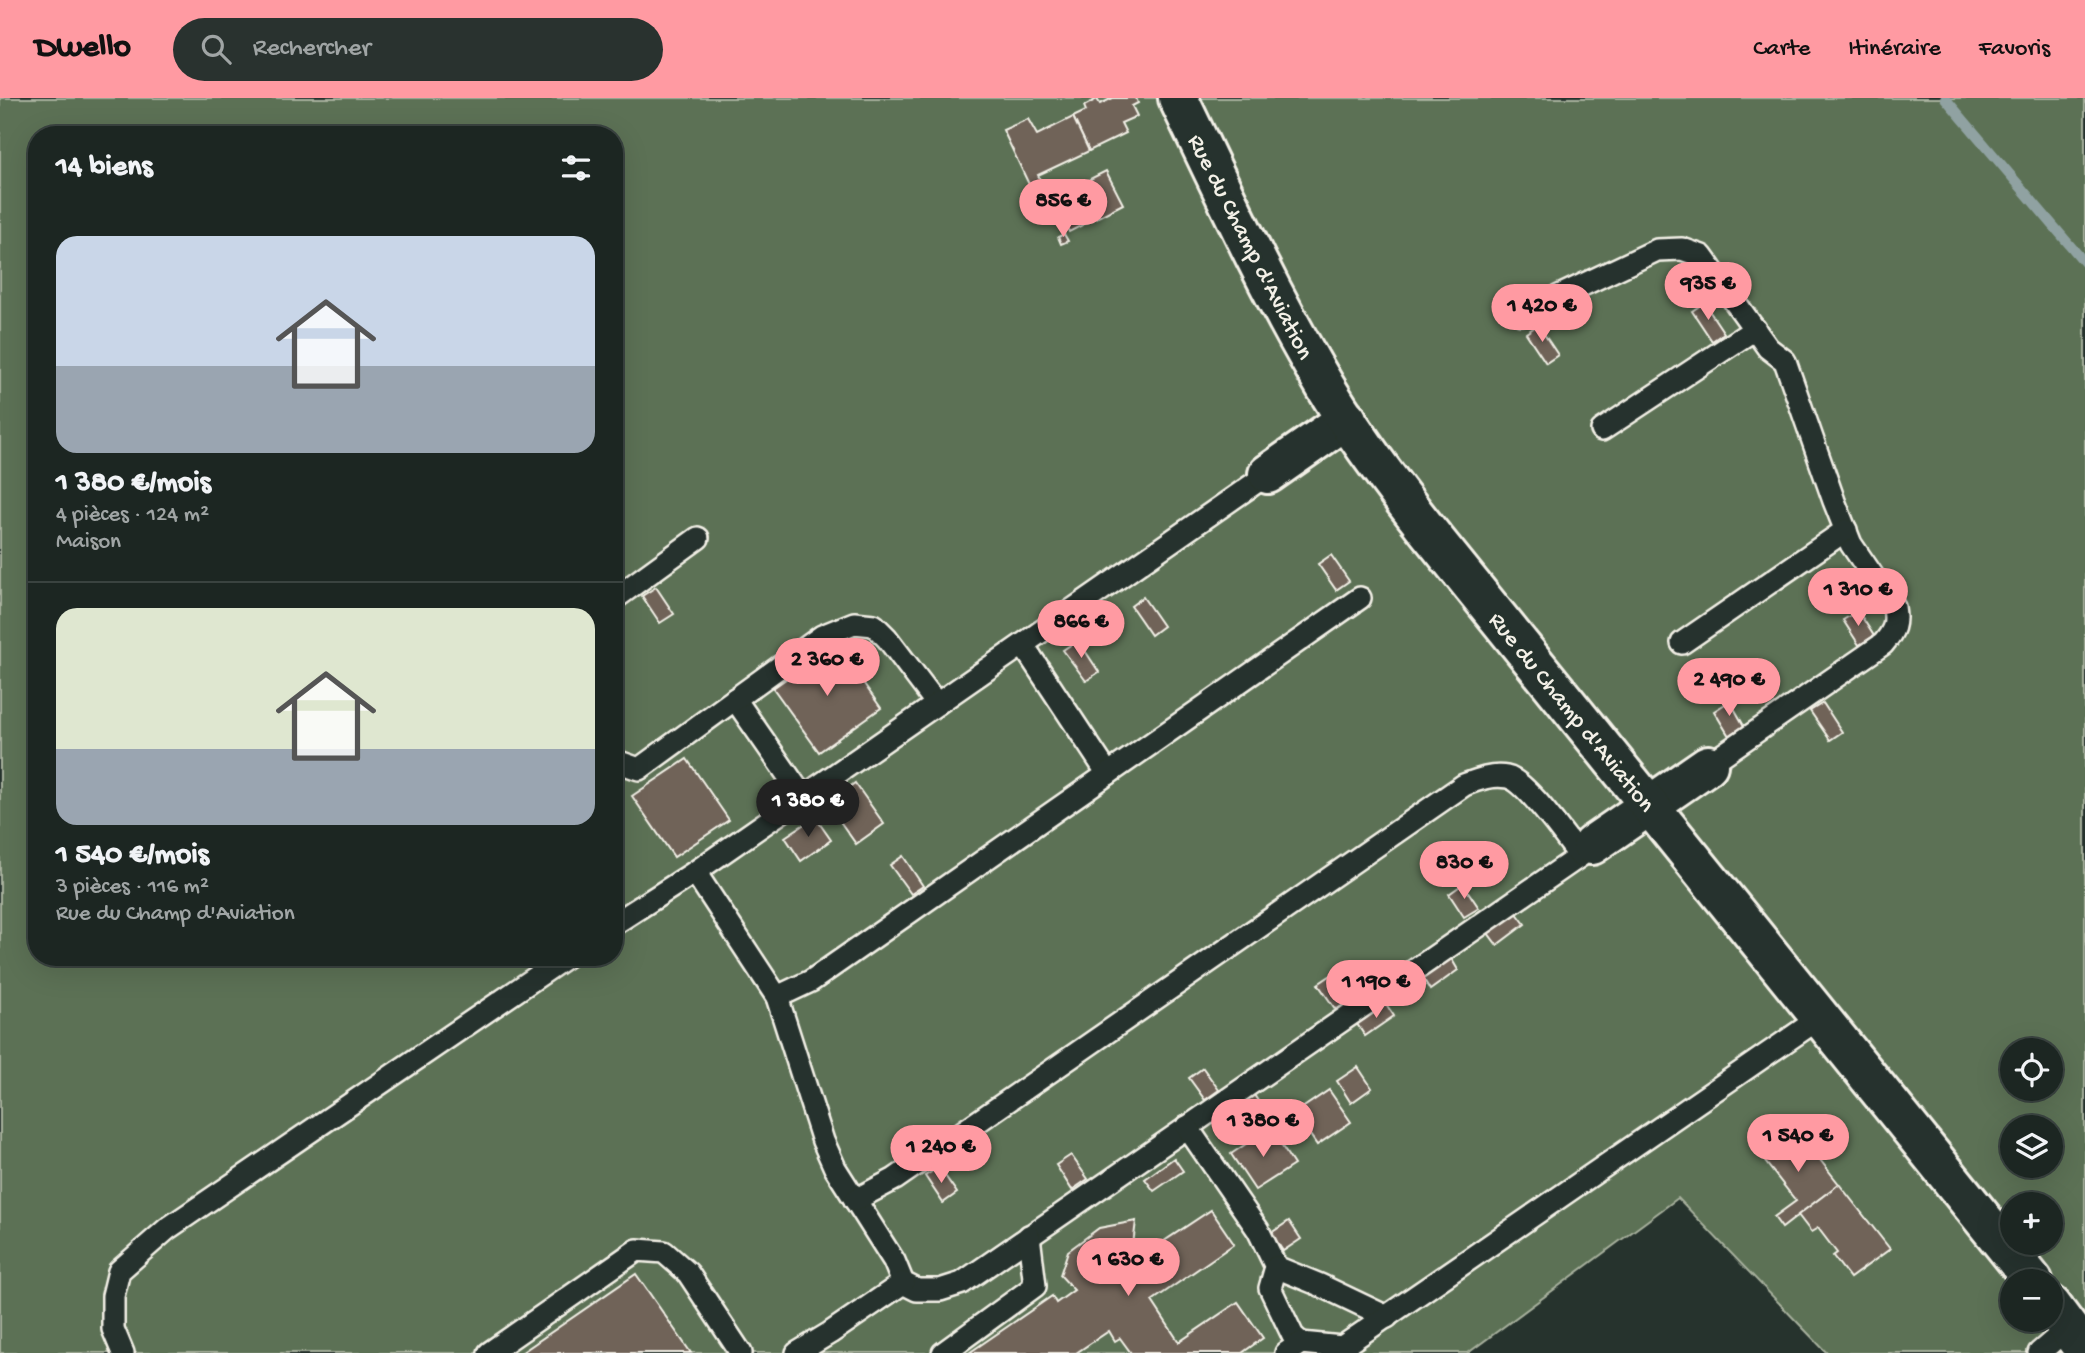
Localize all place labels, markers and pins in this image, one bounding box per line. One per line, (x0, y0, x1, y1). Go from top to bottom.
pin: 856 € (1014, 180, 1112, 239)
pin: 935 € (1659, 262, 1757, 322)
pin: 1 420 € (1477, 285, 1607, 344)
pin: 1 310 € (1793, 568, 1923, 628)
pin: 866 € (1032, 601, 1130, 660)
pin: 2 360 € (762, 638, 892, 698)
pin: 2 490 € (1664, 658, 1794, 718)
pin: 1 380 € (743, 780, 873, 839)
pin: 830 € (1415, 842, 1513, 901)
pin: 1 190 € (1311, 960, 1441, 1020)
pin: 1 380 € (1198, 1100, 1328, 1159)
pin: 1 540 € (1733, 1114, 1863, 1174)
pin: 1 240 € (876, 1126, 1006, 1185)
pin: 1 630 € (1063, 1238, 1193, 1298)

